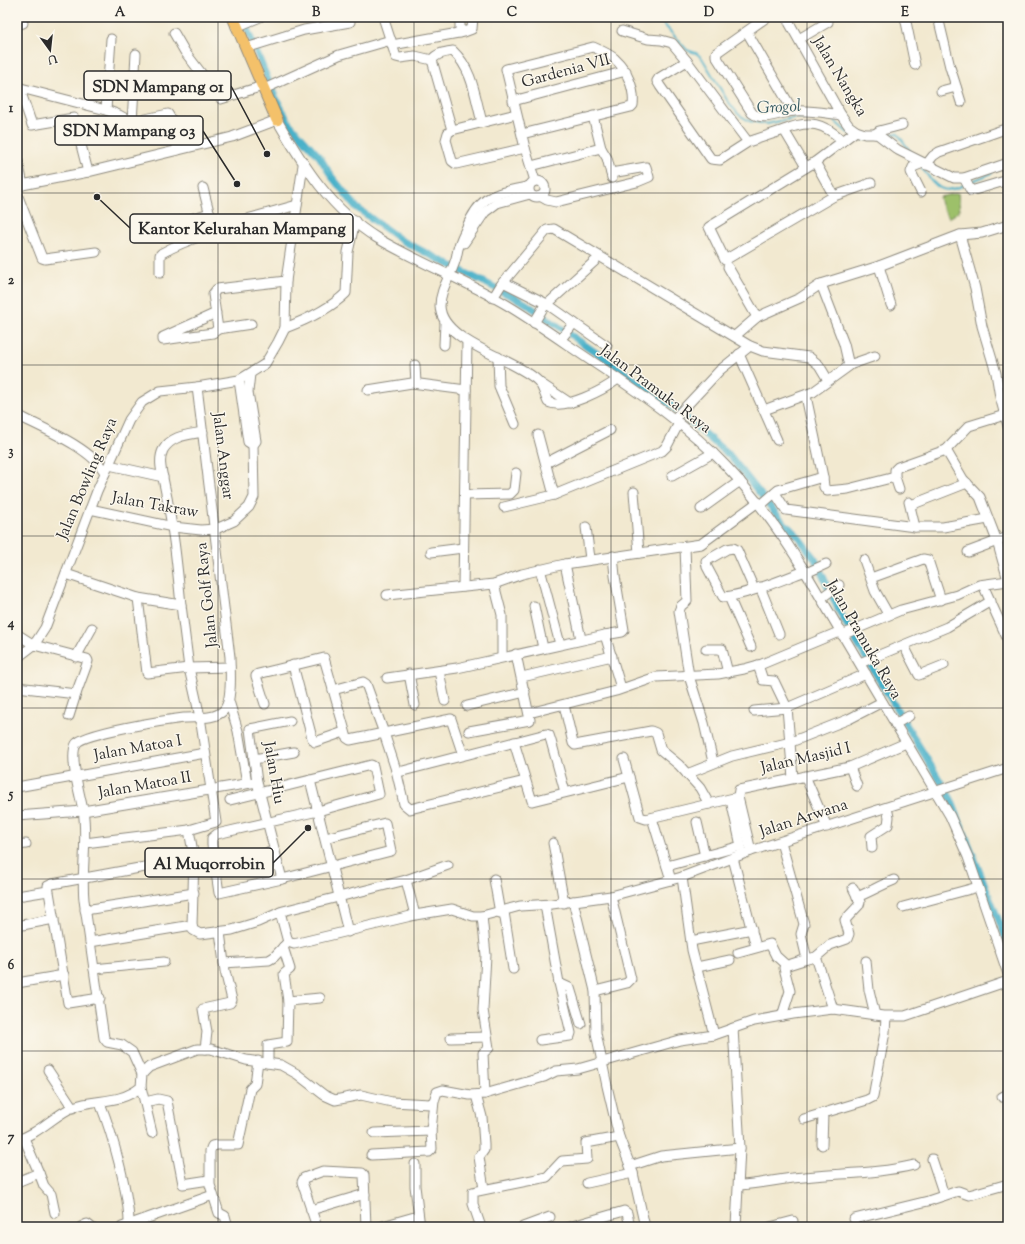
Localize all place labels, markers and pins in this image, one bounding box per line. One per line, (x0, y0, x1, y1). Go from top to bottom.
callout: SDN Mampang 01 (84, 71, 231, 100)
callout: SDN Mampang 03 (55, 116, 203, 145)
callout: Kantor Kelurahan Mampang (130, 214, 353, 243)
callout: Al Muqorrobin (145, 848, 273, 877)

